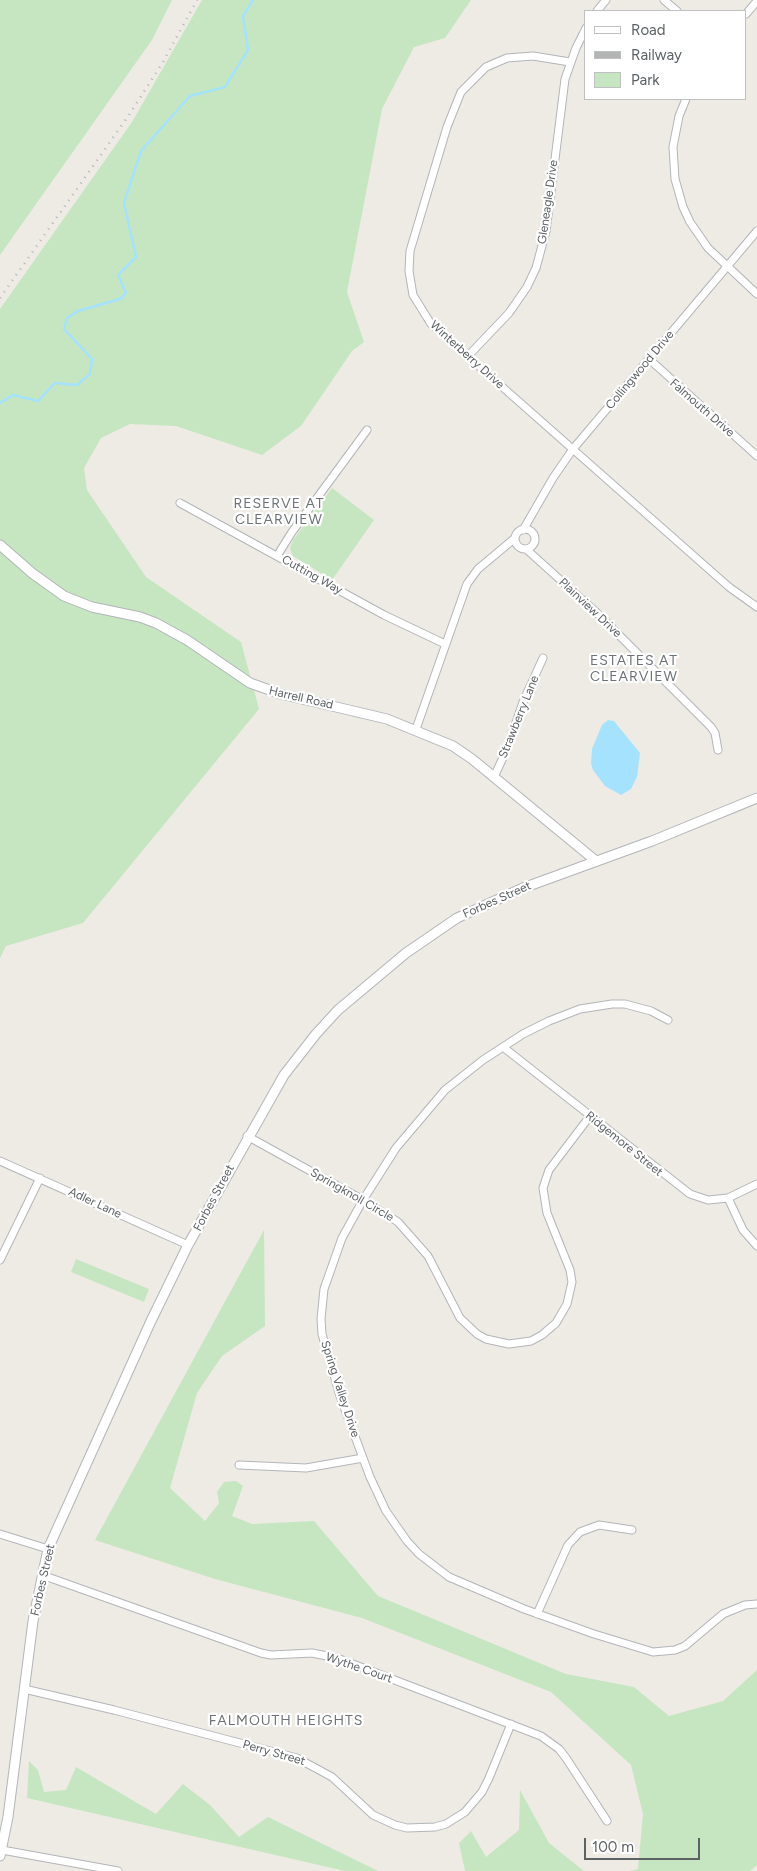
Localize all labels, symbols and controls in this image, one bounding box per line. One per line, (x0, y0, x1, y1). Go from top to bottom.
legend (584, 10, 747, 100)
text: Road (631, 21, 666, 39)
text: Railway (631, 46, 682, 64)
text: Park (631, 71, 660, 89)
street label: Gleneagle Drive (535, 159, 561, 245)
street label: Winterberry Drive (427, 318, 507, 392)
street label: Collingwood Drive (603, 328, 677, 412)
street label: Falmouth Drive (667, 376, 737, 440)
district label: RESERVE AT CLEARVIEW (232, 496, 326, 528)
street label: Cutting Way (279, 552, 345, 598)
street label: Plainview Drive (556, 575, 624, 641)
district label: ESTATES AT CLEARVIEW (589, 653, 679, 686)
street label: Strawberry Lane (496, 674, 542, 760)
street label: Harrell Road (267, 684, 335, 712)
street label: Forbes Street (461, 879, 533, 921)
street label: Ridgemore Street (582, 1108, 666, 1180)
street label: Forbes Street (190, 1162, 238, 1234)
street label: Springknoll Circle (308, 1165, 396, 1225)
street label: Adler Lane (66, 1184, 124, 1222)
street label: Spring Valley Drive (318, 1339, 362, 1439)
street label: Forbes Street (28, 1543, 58, 1617)
street label: Wythe Court (324, 1650, 394, 1686)
district label: FALMOUTH HEIGHTS (207, 1713, 365, 1729)
street label: Perry Street (241, 1737, 307, 1769)
scale bar (587, 1828, 703, 1860)
text: 100 m (592, 1838, 634, 1856)

